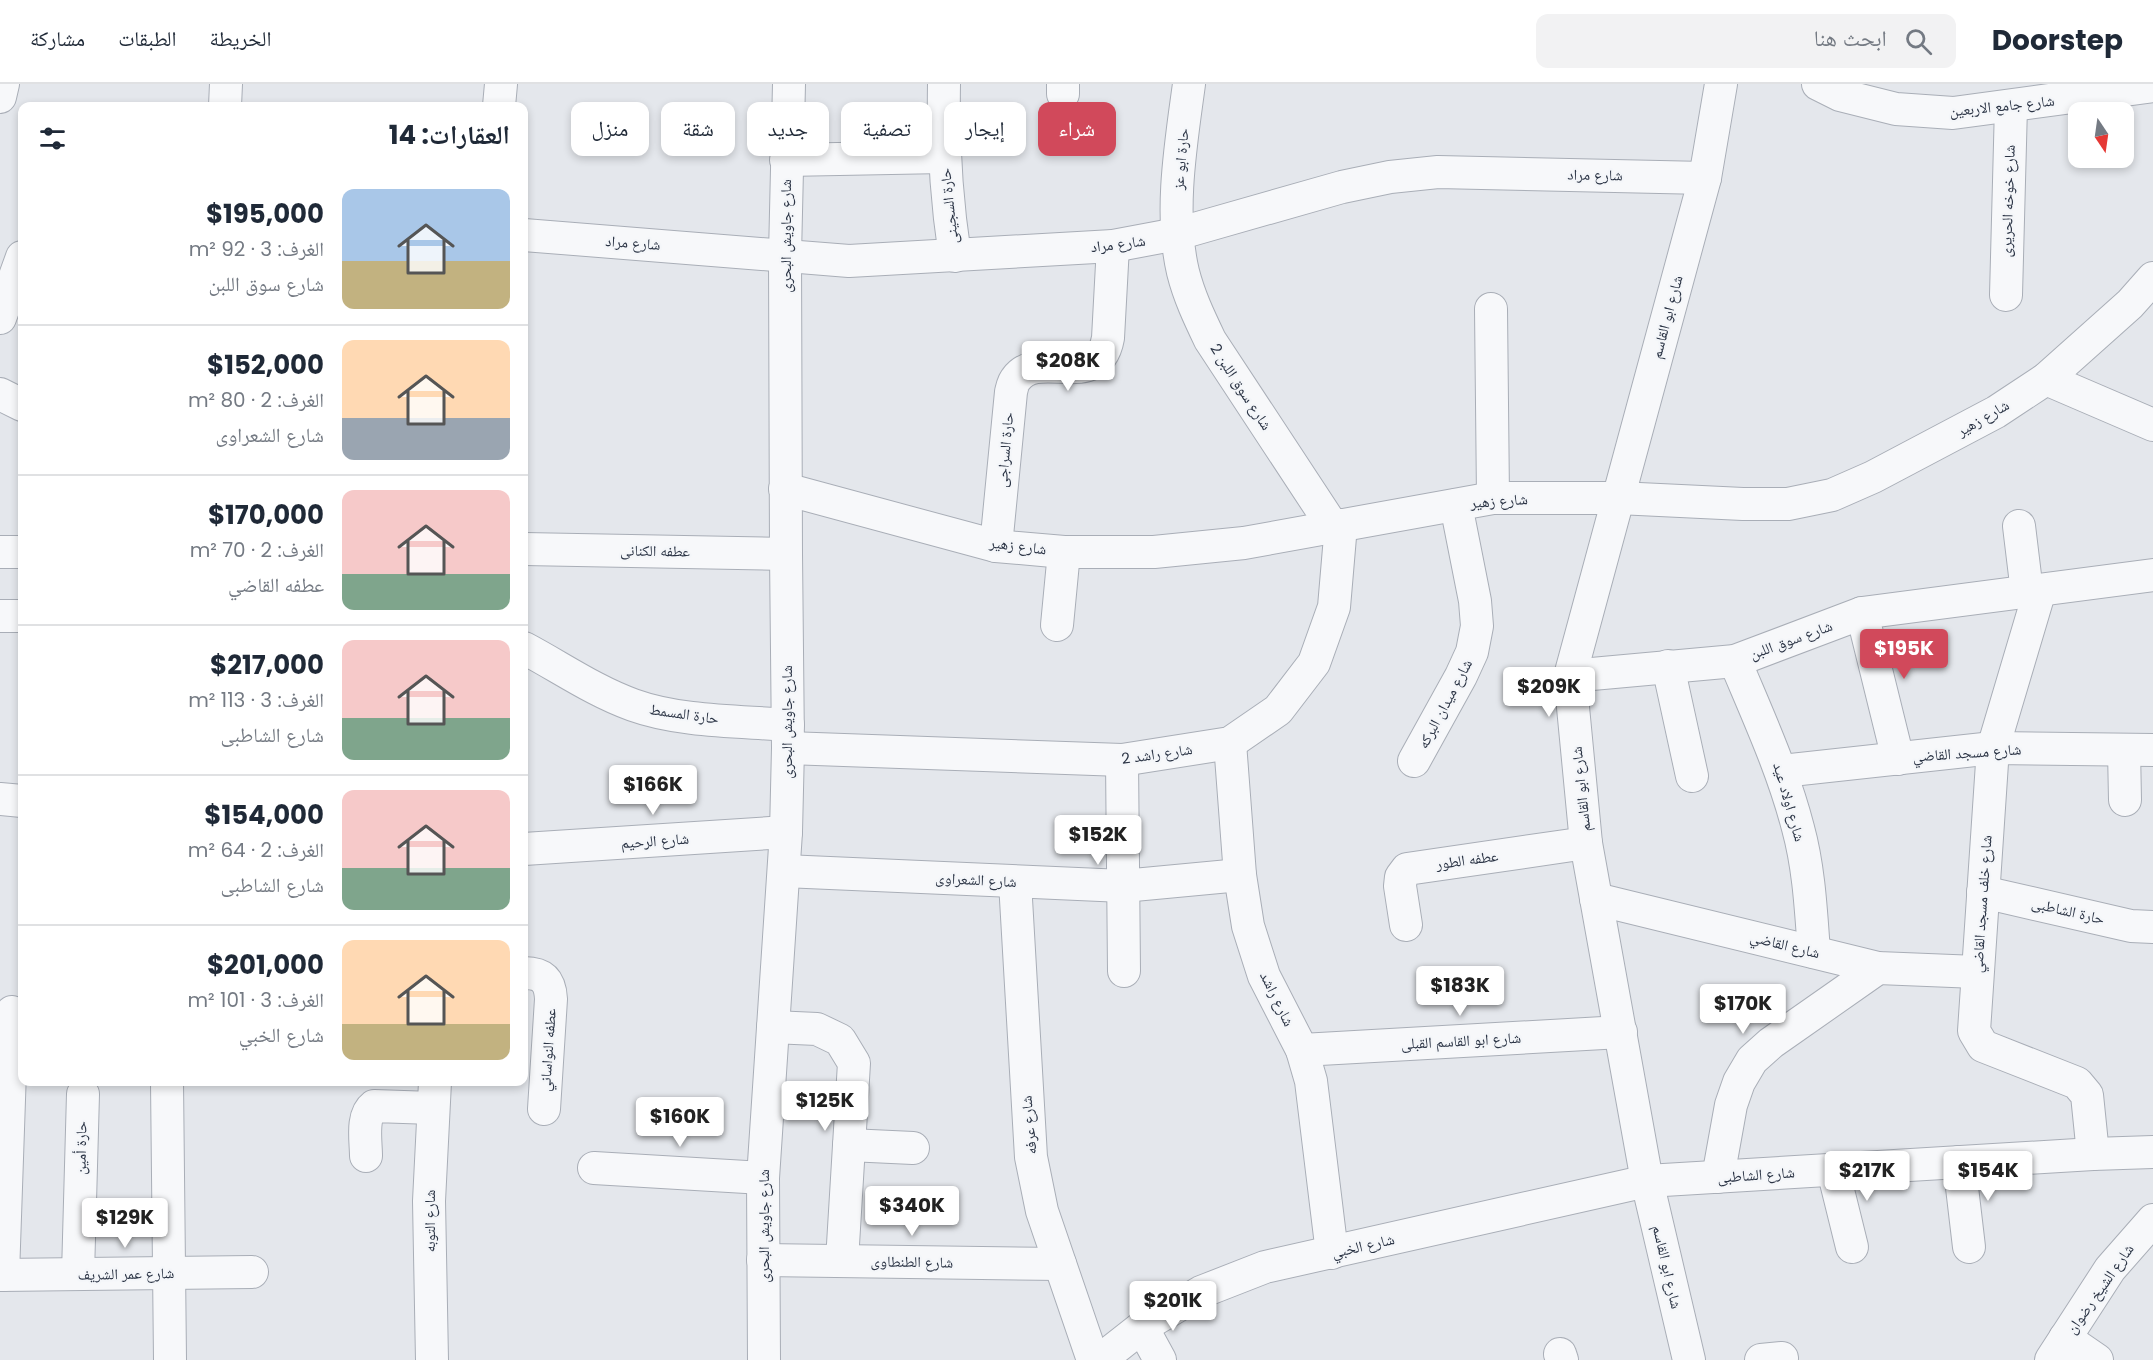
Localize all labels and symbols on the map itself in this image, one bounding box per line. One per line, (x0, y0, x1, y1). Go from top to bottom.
street label: شارع جامع الاربعين (1948, 90, 2056, 121)
north arrow (2068, 102, 2134, 168)
street label: حارة ابو عز (1167, 127, 1194, 192)
street label: شارع خوخه الحريرى (1995, 144, 2020, 258)
street label: شارع مراد (1567, 164, 1623, 185)
street label: حارة السجينى (934, 167, 963, 245)
street label: شارع جاويش البحرى (775, 179, 796, 293)
street label: شارع مراد (605, 230, 661, 255)
street label: شارع مراد (1089, 230, 1147, 257)
street label: شارع ابو القاسم (1645, 273, 1688, 361)
street label: شارع سوق اللبن 2 (1206, 339, 1277, 434)
pin: $208K (1026, 341, 1110, 392)
street label: شارع زهير (1952, 394, 2013, 442)
street label: حارة السراجى (991, 411, 1018, 488)
street label: شارع زهير (1469, 488, 1528, 513)
street label: شارع زهير (987, 531, 1048, 559)
street label: عطفه الكنانى (620, 539, 691, 562)
street label: شارع سوق اللبن (1747, 615, 1835, 664)
pin: $195K (1862, 629, 1946, 680)
street label: شارع ميدان البركه (1412, 655, 1477, 752)
street label: شارع جاويش البحرى (776, 665, 797, 779)
pin: $209K (1507, 667, 1591, 718)
street label: حارة المسمط (648, 698, 721, 729)
street label: شارع راشد 2 (1120, 738, 1194, 769)
street label: شارع مسجد القاضي (1912, 738, 2022, 769)
street label: شارع ابو القاسم (1566, 745, 1595, 833)
street label: شارع اولاد عيد (1768, 760, 1811, 844)
pin: $166K (611, 765, 695, 816)
pin: $152K (1056, 815, 1140, 866)
street label: شارع الرحيم (620, 828, 690, 853)
street label: شارع خلف مسجد القاضي (1966, 834, 1999, 974)
street label: عطفه الطور (1433, 845, 1500, 874)
street label: شارع الشعراوى (935, 867, 1017, 892)
street label: حارة الشاطبى (2030, 892, 2107, 929)
street label: شارع القاضي (1748, 926, 1822, 965)
pin: $183K (1418, 966, 1502, 1017)
street label: شارع راشد (1255, 968, 1300, 1030)
pin: $170K (1701, 984, 1785, 1035)
street label: عطفه النواساني (534, 1007, 563, 1092)
street label: شارع ابو القاسم القبلى (1400, 1027, 1522, 1054)
pin: $125K (783, 1081, 867, 1132)
street label: شارع عرفه (1015, 1095, 1042, 1155)
pin: $160K (638, 1097, 722, 1148)
street label: حارة أمين (70, 1120, 91, 1175)
pin: $217K (1825, 1151, 1909, 1202)
pin: $154K (1946, 1151, 2030, 1202)
street label: شارع الشاطبى (1717, 1161, 1796, 1188)
street label: شارع جاويش البحرى (753, 1169, 774, 1283)
pin: $340K (870, 1186, 954, 1237)
street label: شارع التوبه (419, 1190, 440, 1252)
pin: $129K (83, 1198, 167, 1249)
street label: شارع ابو القاسم (1648, 1223, 1687, 1311)
street label: شارع الخبي (1329, 1228, 1397, 1265)
street label: شارع الشيخ رضوان (2061, 1239, 2139, 1338)
street label: شارع الطنطاوى (871, 1250, 954, 1273)
street label: شارع عمر الشريف (78, 1262, 175, 1285)
pin: $201K (1131, 1281, 1215, 1332)

